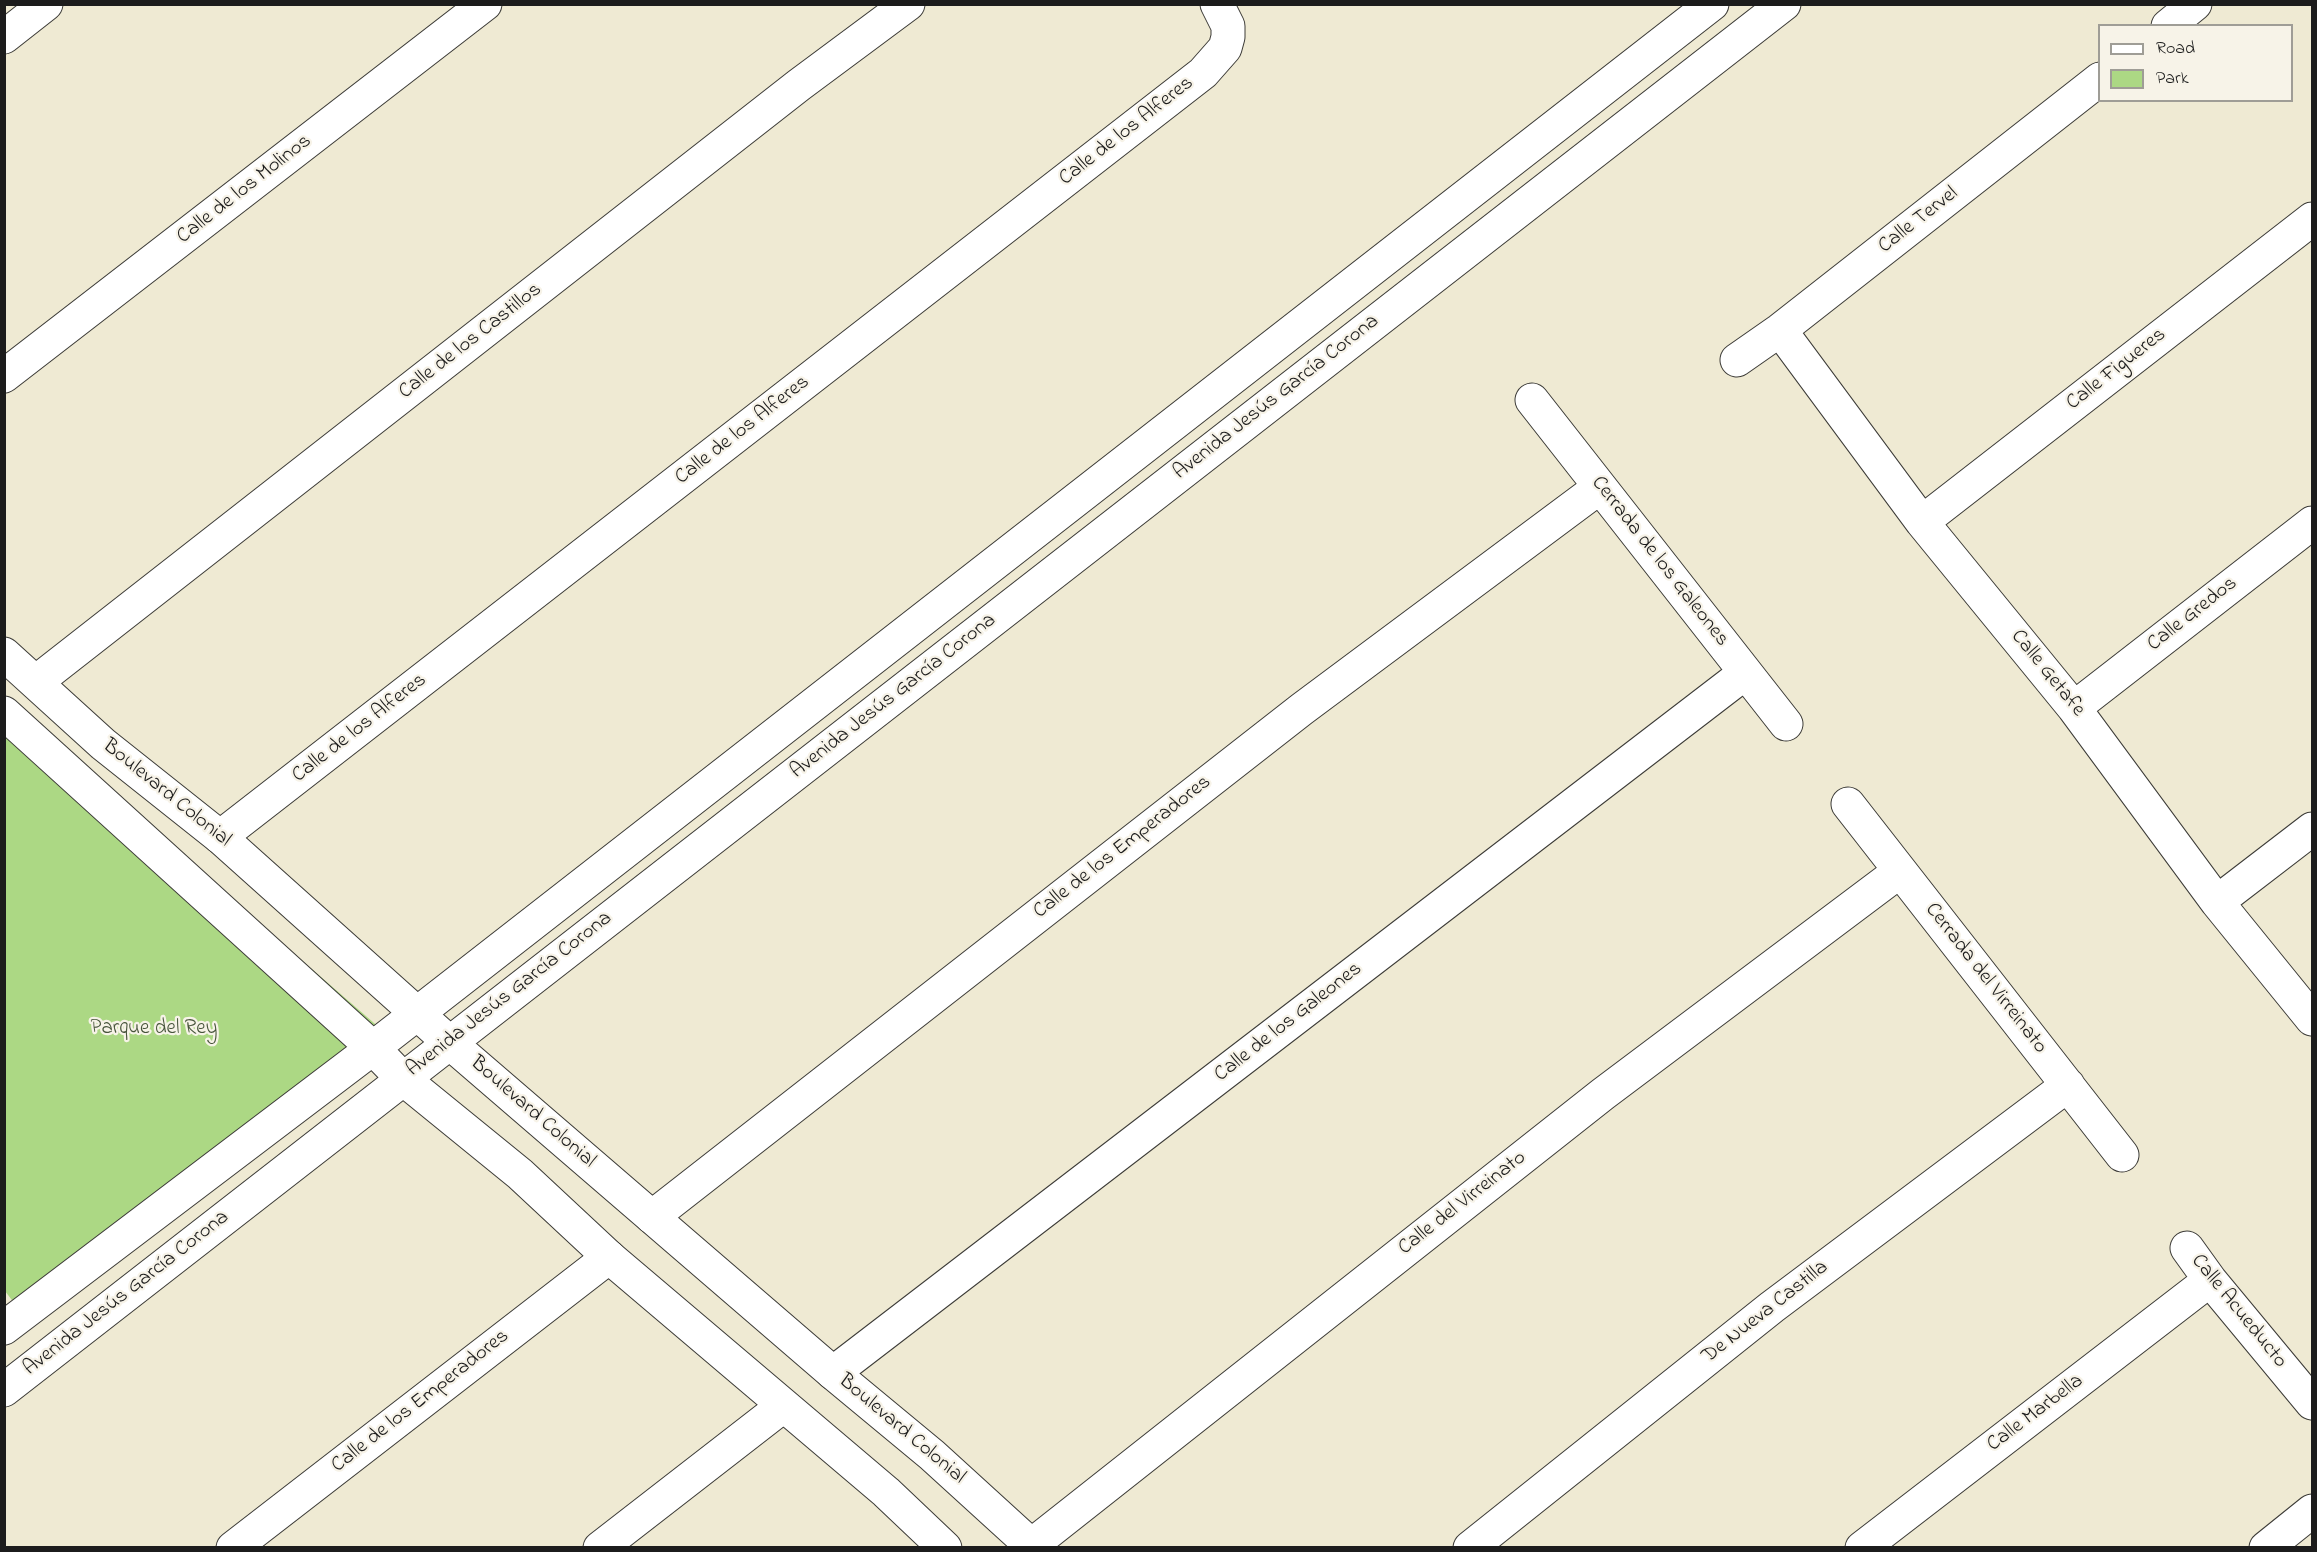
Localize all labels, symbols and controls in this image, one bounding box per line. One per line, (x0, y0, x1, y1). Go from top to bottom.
legend (2098, 24, 2293, 102)
text: Road (2156, 36, 2195, 62)
text: Park (2156, 66, 2189, 92)
street label: Calle de los Alferes (1055, 72, 1199, 192)
street label: Calle de los Molinos (173, 130, 317, 250)
street label: Calle Tervel (1874, 182, 1964, 260)
street label: Calle de los Castillos (394, 278, 548, 406)
street label: Avenida Jesús García Corona (1169, 310, 1385, 486)
street label: Calle Figueres (2062, 323, 2172, 417)
street label: Calle de los Alferes (671, 371, 815, 491)
street label: Cerrada de los Galeones (1585, 472, 1733, 652)
street label: Calle Gredos (2143, 572, 2243, 658)
street label: Avenida Jesús García Corona (786, 609, 1002, 785)
street label: Calle Getafe (2004, 625, 2090, 723)
street label: Calle de los Alferes (288, 669, 432, 789)
street label: Boulevard Colonial (97, 734, 235, 854)
street label: Calle de los Emperadores (1029, 771, 1217, 925)
street label: Cerrada del Virreinato (1918, 899, 2052, 1059)
street label: Avenida Jesús García Corona (402, 907, 618, 1083)
street label: Calle de los Galeones (1210, 958, 1368, 1088)
park label: Parque del Rey (91, 1017, 217, 1043)
street label: Boulevard Colonial (464, 1052, 600, 1174)
street label: Calle del Virreinato (1394, 1146, 1532, 1262)
street label: Avenida Jesús García Corona (19, 1206, 235, 1382)
street label: Calle Acueducto (2184, 1250, 2292, 1374)
street label: De Nueva Castilla (1698, 1256, 1834, 1370)
street label: Calle de los Emperadores (327, 1325, 515, 1479)
street label: Boulevard Colonial (832, 1369, 970, 1491)
street label: Calle Marbella (1983, 1370, 2089, 1458)

